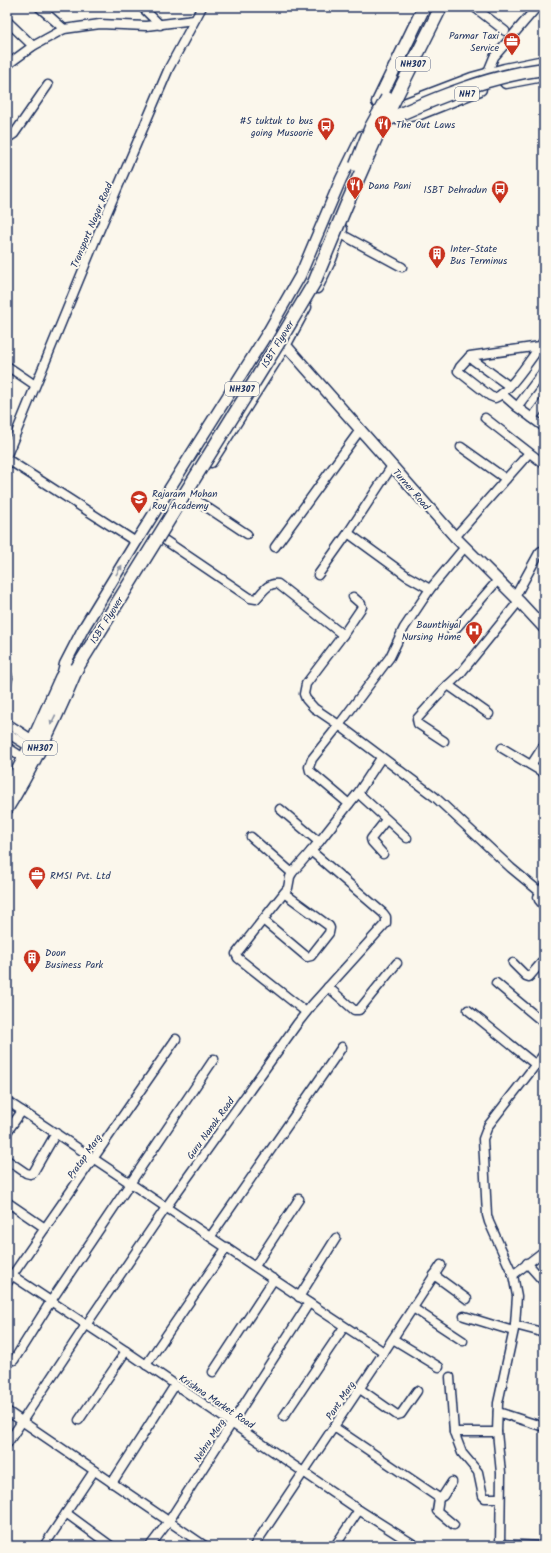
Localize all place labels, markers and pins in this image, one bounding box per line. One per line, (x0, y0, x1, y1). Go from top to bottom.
place label: Parmar Taxi Service (449, 28, 500, 56)
office icon: Parmar Taxi Service (502, 31, 522, 56)
place label: #5 tuktuk to bus going Musoorie (240, 113, 314, 141)
restaurant icon: The Out Laws (373, 114, 393, 139)
bus stop icon: #5 tuktuk to bus going Musoorie (316, 116, 336, 141)
place label: The Out Laws (396, 117, 456, 133)
restaurant icon: Dana Pani (345, 175, 365, 200)
place label: Dana Pani (368, 178, 412, 194)
bus stop icon: ISBT Dehradun (490, 179, 510, 204)
place label: ISBT Dehradun (423, 182, 487, 198)
place label: Inter-State Bus Terminus (450, 241, 508, 269)
building icon: Inter-State Bus Terminus (427, 244, 447, 269)
place label: Rajaram Mohan Roy Academy (152, 486, 218, 514)
school or university icon: Rajaram Mohan Roy Academy (129, 489, 149, 514)
place label: Baunthiyal Nursing Home (402, 617, 462, 645)
hospital icon: Baunthiyal Nursing Home (464, 620, 484, 645)
office icon: RMSI Pvt. Ltd (27, 865, 47, 890)
place label: RMSI Pvt. Ltd (50, 868, 111, 884)
place label: Doon Business Park (45, 945, 104, 973)
building icon: Doon Business Park (22, 948, 42, 973)

